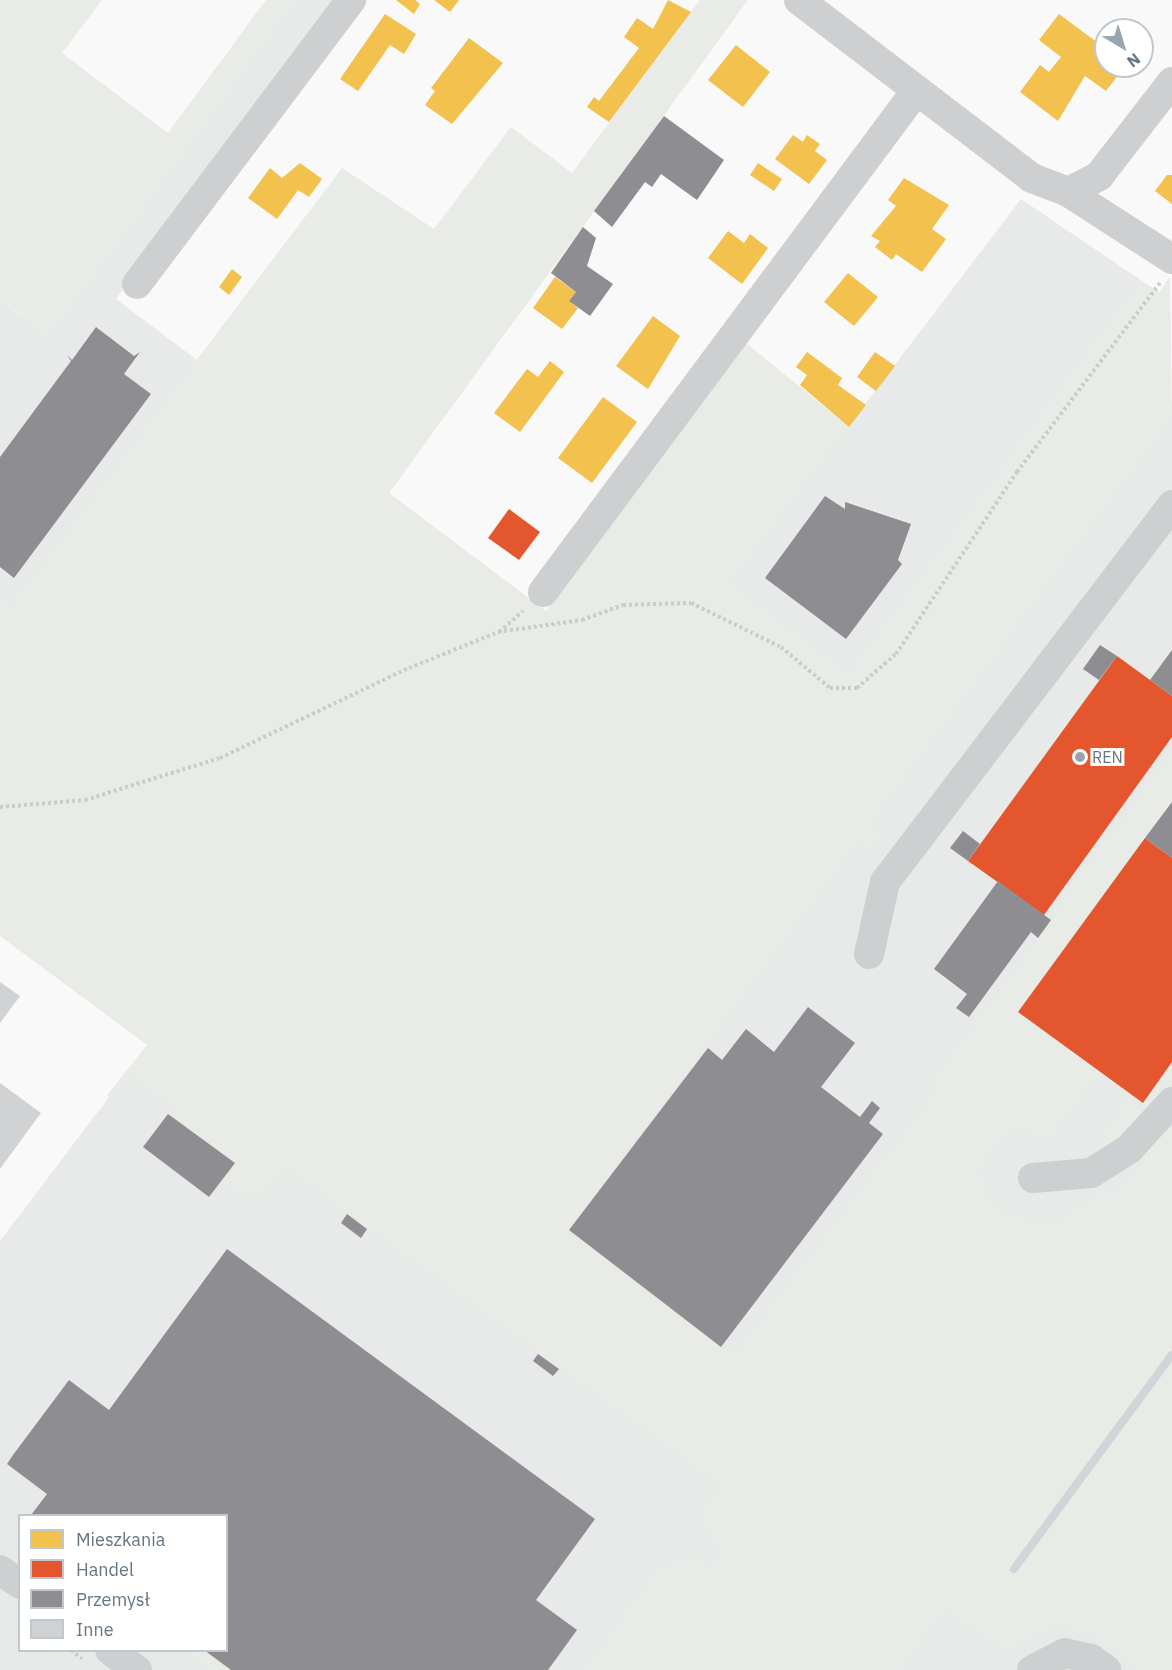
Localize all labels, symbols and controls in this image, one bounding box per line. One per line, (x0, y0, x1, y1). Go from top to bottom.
north arrow (1094, 18, 1154, 78)
text: N (1123, 49, 1145, 72)
place label: REN (1092, 747, 1123, 767)
marker: REN (1073, 750, 1087, 764)
legend (18, 1514, 228, 1652)
text: Mieszkania (76, 1528, 165, 1551)
text: Handel (76, 1558, 134, 1581)
text: Przemysł (76, 1588, 150, 1611)
text: Inne (76, 1618, 114, 1641)

